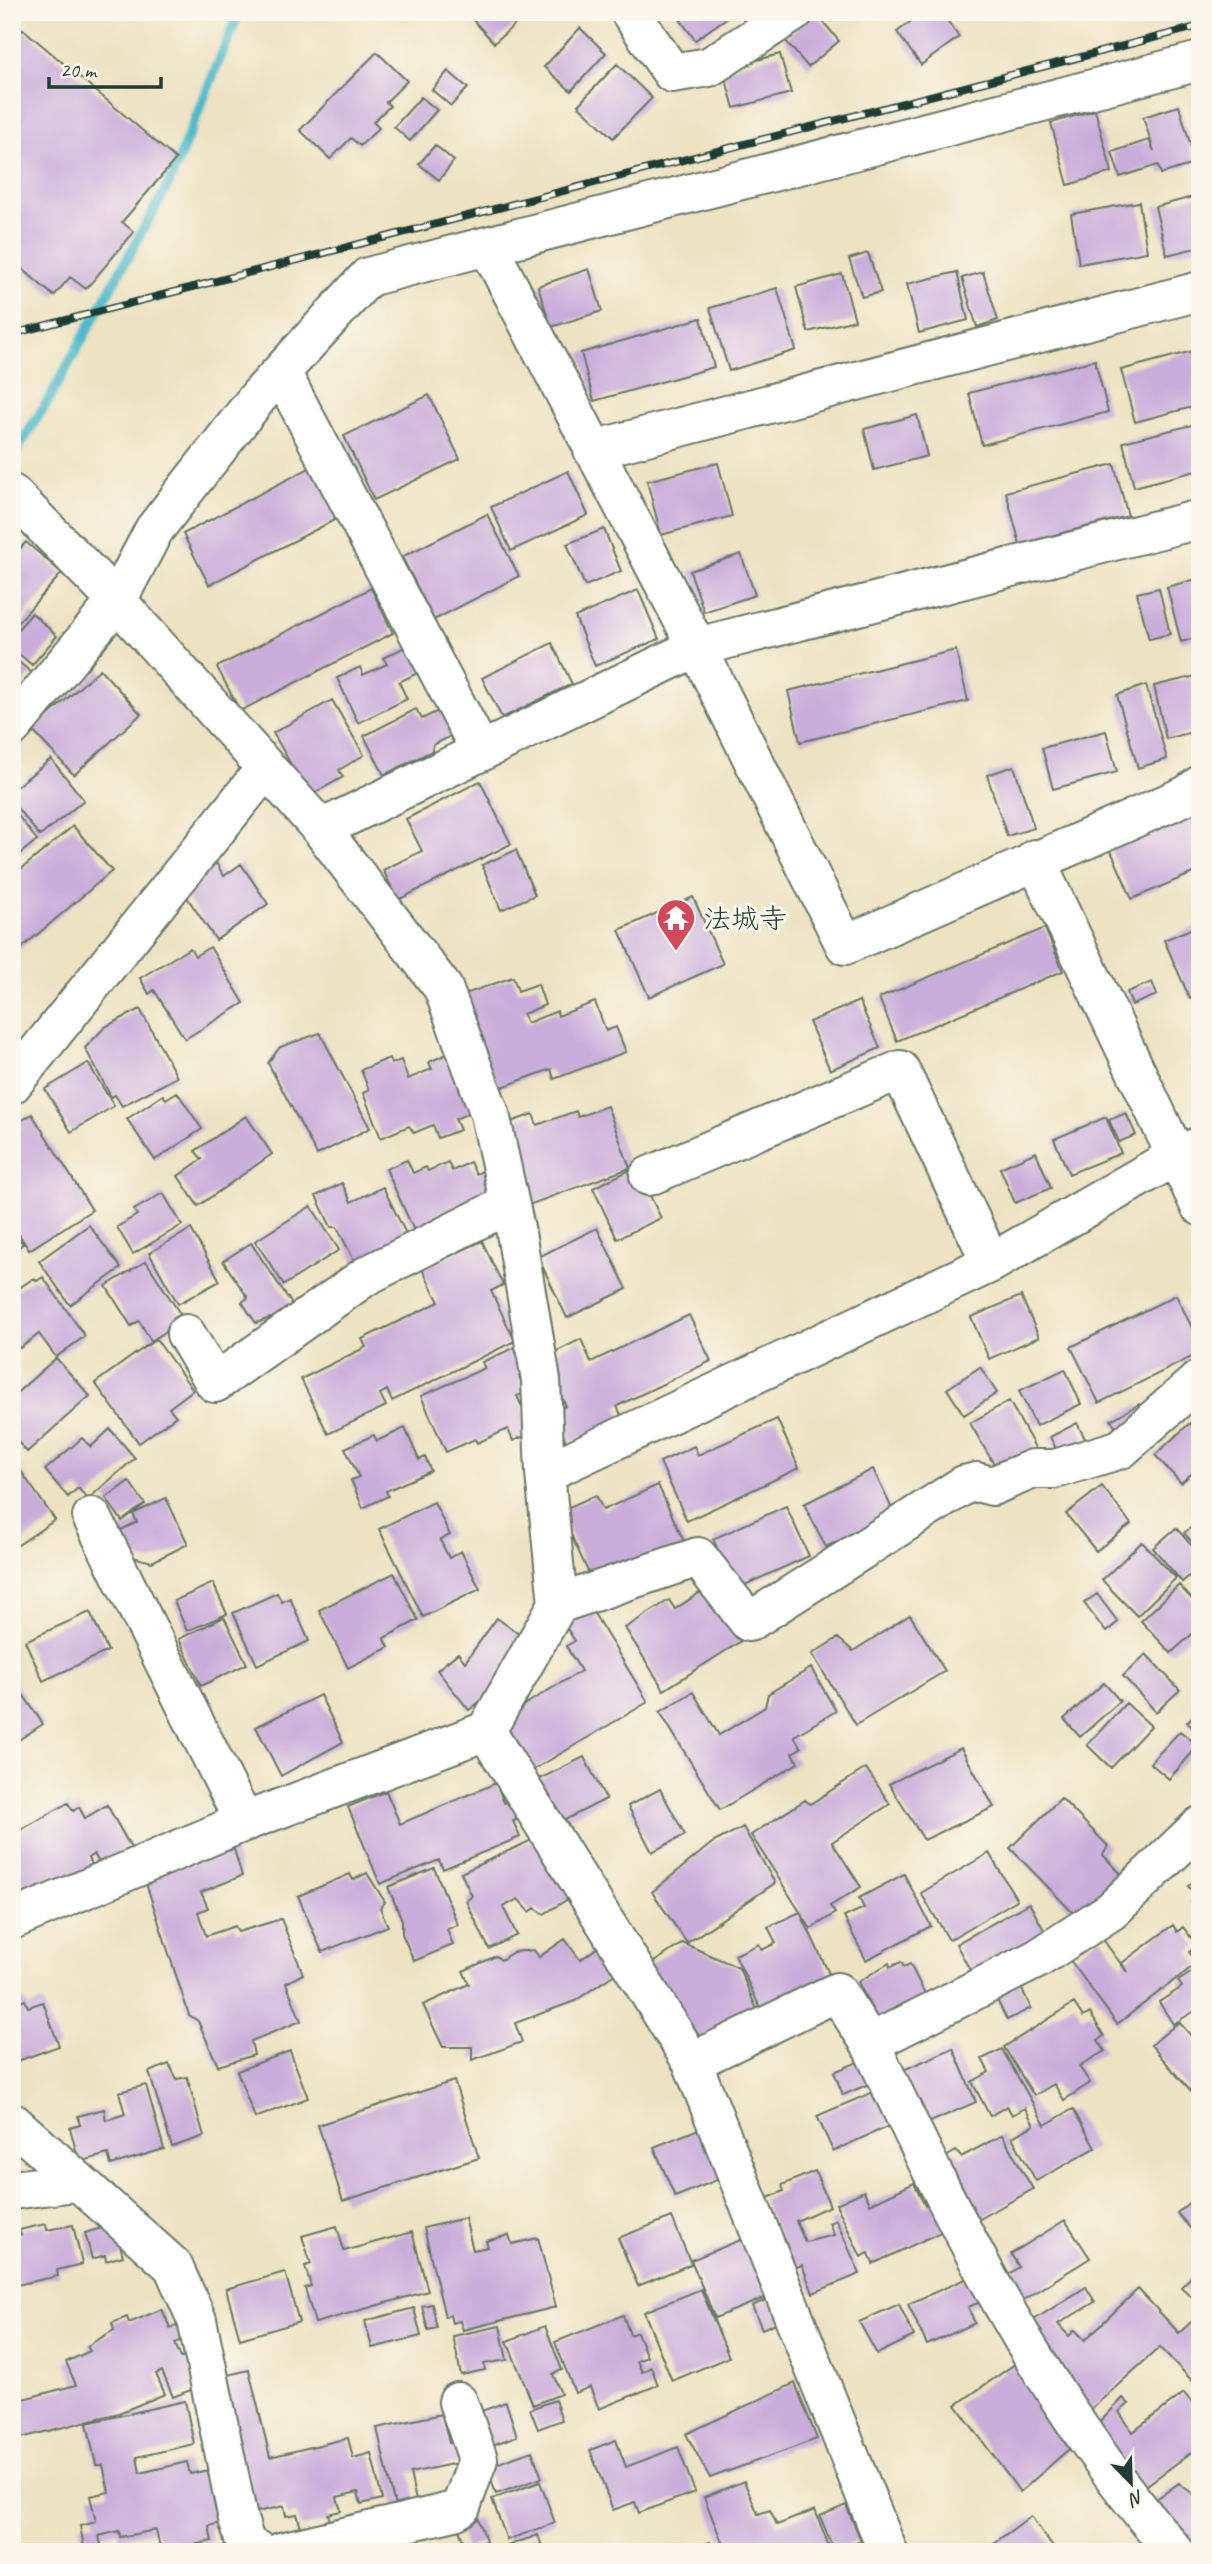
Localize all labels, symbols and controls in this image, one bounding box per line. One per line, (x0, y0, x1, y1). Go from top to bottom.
scale bar (49, 46, 161, 90)
text: 20 m (60, 57, 98, 83)
temple icon: 法城寺 (655, 897, 697, 952)
place label: 法城寺 (703, 901, 787, 936)
north arrow (1096, 2448, 1166, 2518)
text: N (1124, 2484, 1147, 2512)

